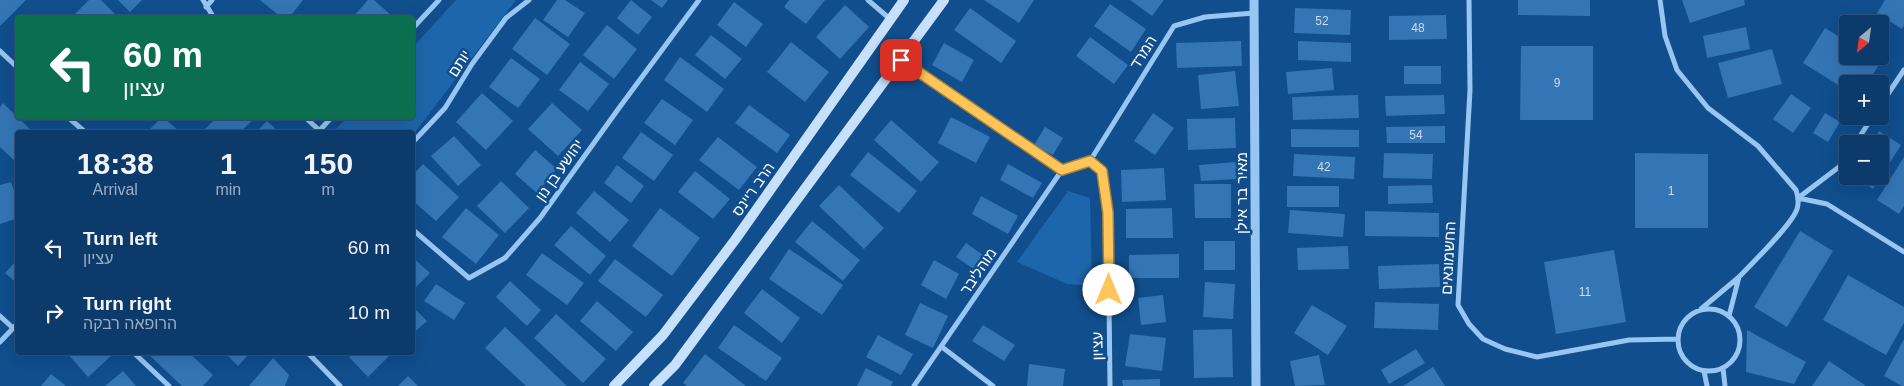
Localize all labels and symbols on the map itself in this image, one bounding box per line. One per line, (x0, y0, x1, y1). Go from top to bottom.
house number: 52 (1315, 14, 1329, 28)
north arrow (1839, 15, 1889, 65)
house number: 48 (1411, 21, 1425, 35)
street label: המרד (1126, 32, 1160, 72)
pin (880, 39, 922, 81)
street label: יותם (444, 46, 474, 80)
house number: 9 (1554, 76, 1561, 90)
house number: 54 (1409, 128, 1423, 142)
street label: יהושע בן נון (532, 136, 586, 204)
street label: מאיר בר אילן (1233, 152, 1250, 234)
street label: הרב ריינס (728, 159, 778, 219)
house number: 42 (1317, 160, 1331, 174)
house number: 1 (1668, 184, 1675, 198)
street label: החשמונאים (1438, 221, 1458, 295)
street label: מוהליבר (956, 245, 1000, 297)
position arrow (1082, 263, 1134, 315)
house number: 11 (1579, 285, 1592, 299)
street label: עציון (1088, 332, 1106, 360)

